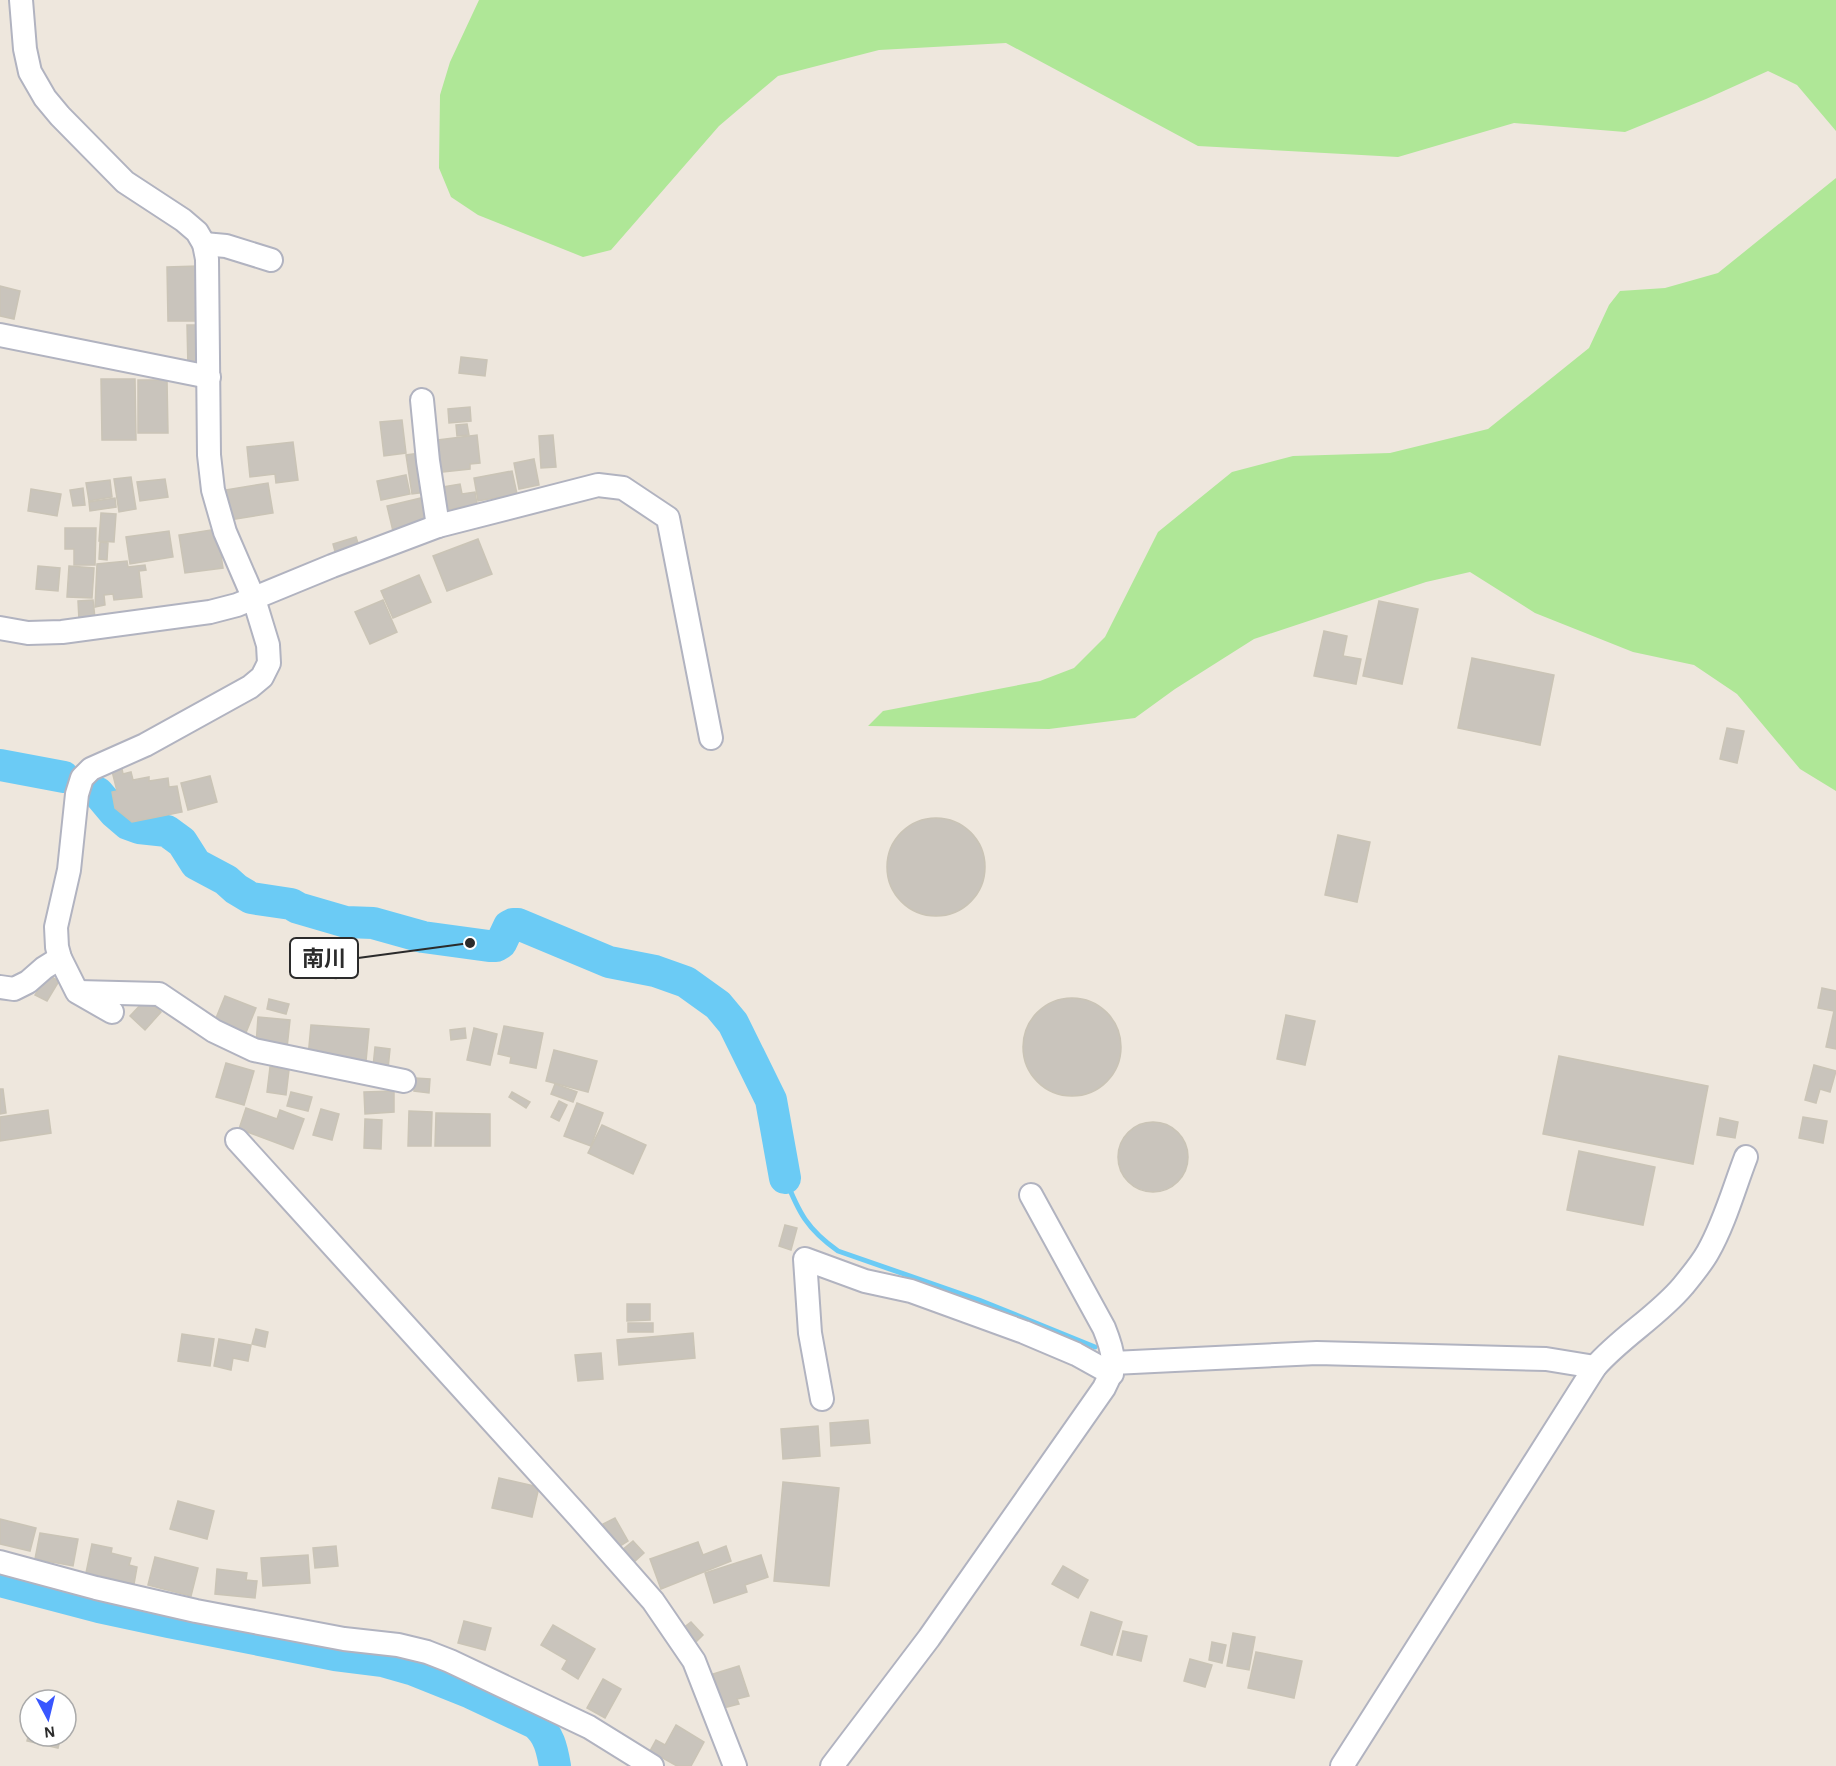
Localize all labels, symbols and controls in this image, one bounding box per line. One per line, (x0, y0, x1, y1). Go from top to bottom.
callout: 南川 (290, 938, 358, 978)
text: 南川 (302, 947, 346, 970)
north arrow (18, 1688, 78, 1748)
text: N (43, 1723, 56, 1741)

